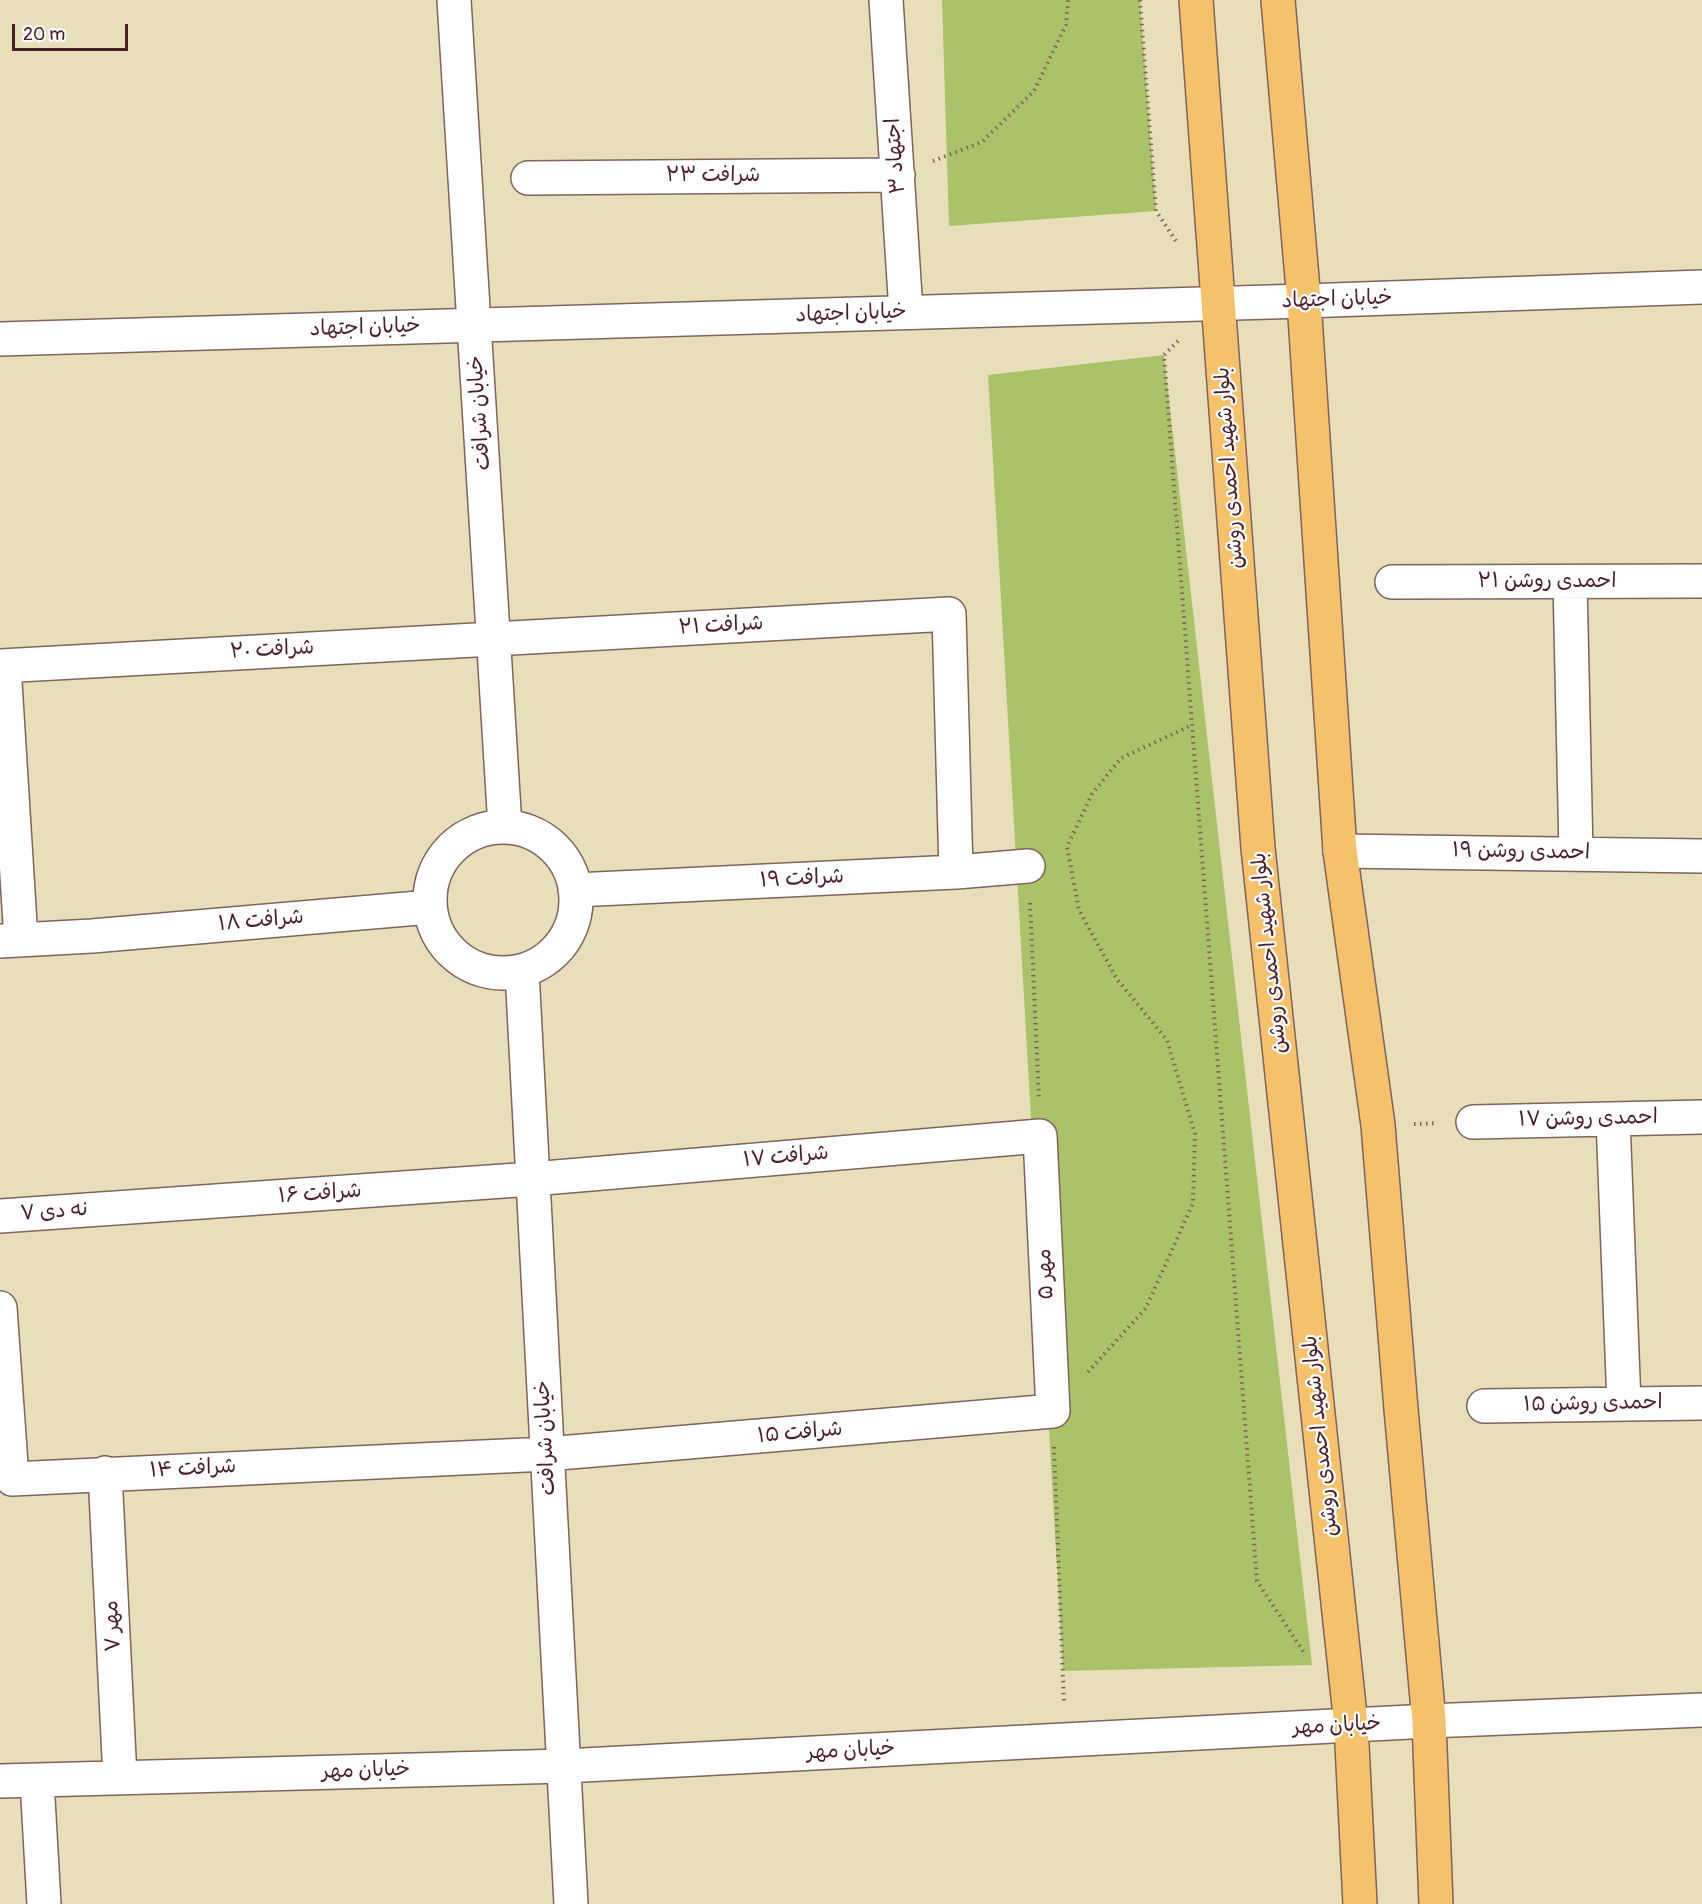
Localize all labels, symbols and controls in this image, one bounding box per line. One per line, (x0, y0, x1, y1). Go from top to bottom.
scale bar (15, 12, 130, 50)
text: 20 m (23, 23, 65, 46)
street label: اجتهاد ۳ (881, 117, 911, 195)
street label: شرافت ۲۳ (666, 163, 760, 189)
street label: خیابان اجتهاد (1281, 285, 1393, 315)
street label: خیابان اجتهاد (795, 299, 907, 329)
street label: خیابان اجتهاد (309, 313, 421, 343)
street label: خیابان شرافت (463, 355, 497, 471)
street label: بلوار شهید احمدی روشن (1210, 366, 1250, 570)
street label: احمدی روشن ۲۱ (1478, 569, 1616, 595)
street label: شرافت ۲۱ (678, 611, 764, 641)
street label: شرافت ۲۰ (229, 635, 315, 665)
street label: احمدی روشن ۱۹ (1452, 838, 1590, 866)
street label: بلوار شهید احمدی روشن (1247, 851, 1293, 1055)
street label: شرافت ۱۹ (759, 864, 845, 894)
street label: شرافت ۱۸ (217, 905, 305, 937)
street label: احمدی روشن ۱۷ (1518, 1105, 1658, 1133)
street label: شرافت ۱۷ (742, 1141, 830, 1173)
street label: شرافت ۱۶ (277, 1179, 363, 1209)
street label: نه دی ۷ (19, 1197, 89, 1227)
street label: مهر ۵ (1032, 1248, 1060, 1300)
street label: بلوار شهید احمدی روشن (1298, 1334, 1344, 1538)
street label: خیابان شرافت (530, 1380, 562, 1496)
street label: احمدی روشن ۱۵ (1523, 1390, 1663, 1418)
street label: شرافت ۱۵ (756, 1417, 844, 1449)
street label: شرافت ۱۴ (149, 1454, 237, 1484)
street label: مهر ۷ (99, 1600, 127, 1652)
street label: خیابان مهر (1292, 1711, 1382, 1741)
street label: خیابان مهر (806, 1736, 896, 1766)
street label: خیابان مهر (321, 1757, 411, 1785)

